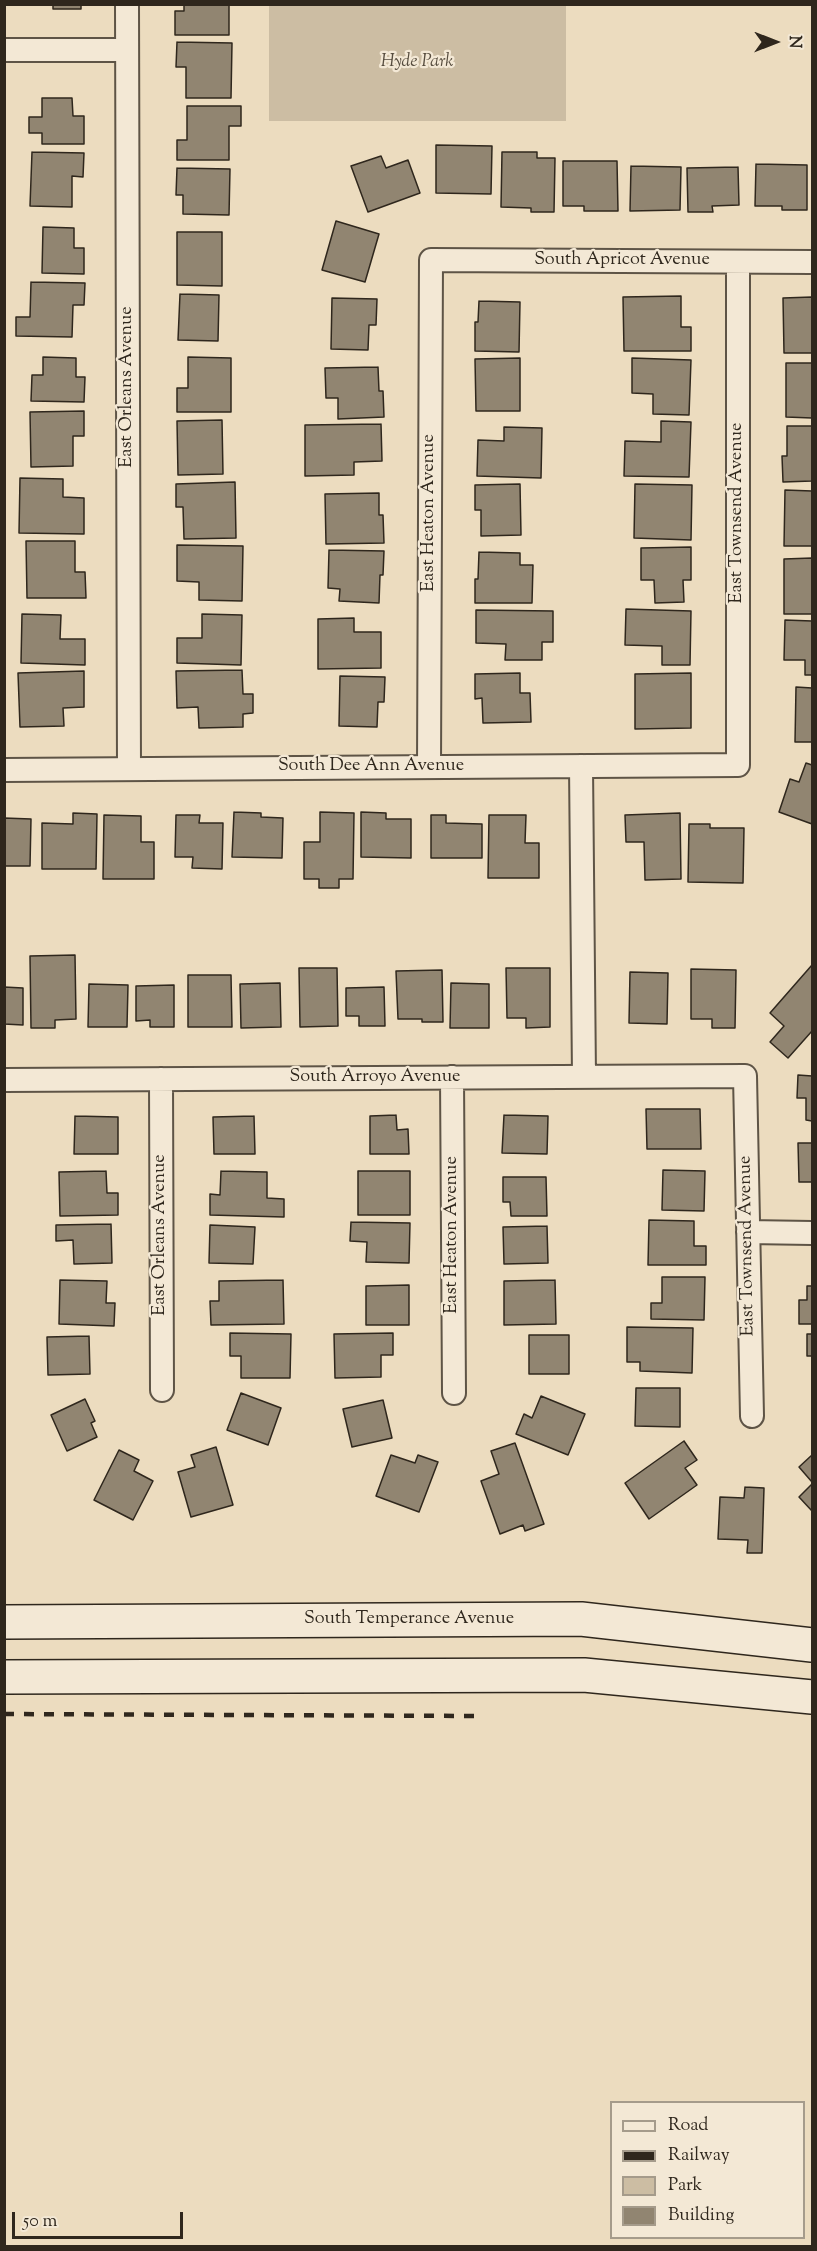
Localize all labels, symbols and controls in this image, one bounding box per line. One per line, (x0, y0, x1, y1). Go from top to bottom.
north arrow (745, 12, 805, 72)
text: N (782, 36, 805, 48)
park label: Hyde Park (381, 52, 453, 74)
street label: South Apricot Avenue (534, 250, 710, 272)
street label: East Orleans Avenue (117, 306, 139, 468)
street label: East Townsend Avenue (727, 423, 749, 603)
street label: East Heaton Avenue (419, 434, 441, 592)
street label: South Dee Ann Avenue (278, 756, 464, 778)
street label: South Arroyo Avenue (289, 1067, 461, 1089)
street label: East Orleans Avenue (150, 1154, 172, 1316)
street label: East Townsend Avenue (736, 1155, 760, 1337)
street label: East Heaton Avenue (442, 1156, 464, 1314)
street label: South Temperance Avenue (304, 1609, 514, 1631)
legend (610, 2101, 805, 2239)
text: Road (668, 2113, 708, 2139)
text: Railway (668, 2143, 730, 2169)
text: Park (668, 2173, 702, 2199)
scale bar (15, 2200, 186, 2238)
text: Building (668, 2203, 734, 2229)
text: 50 m (23, 2209, 57, 2235)

